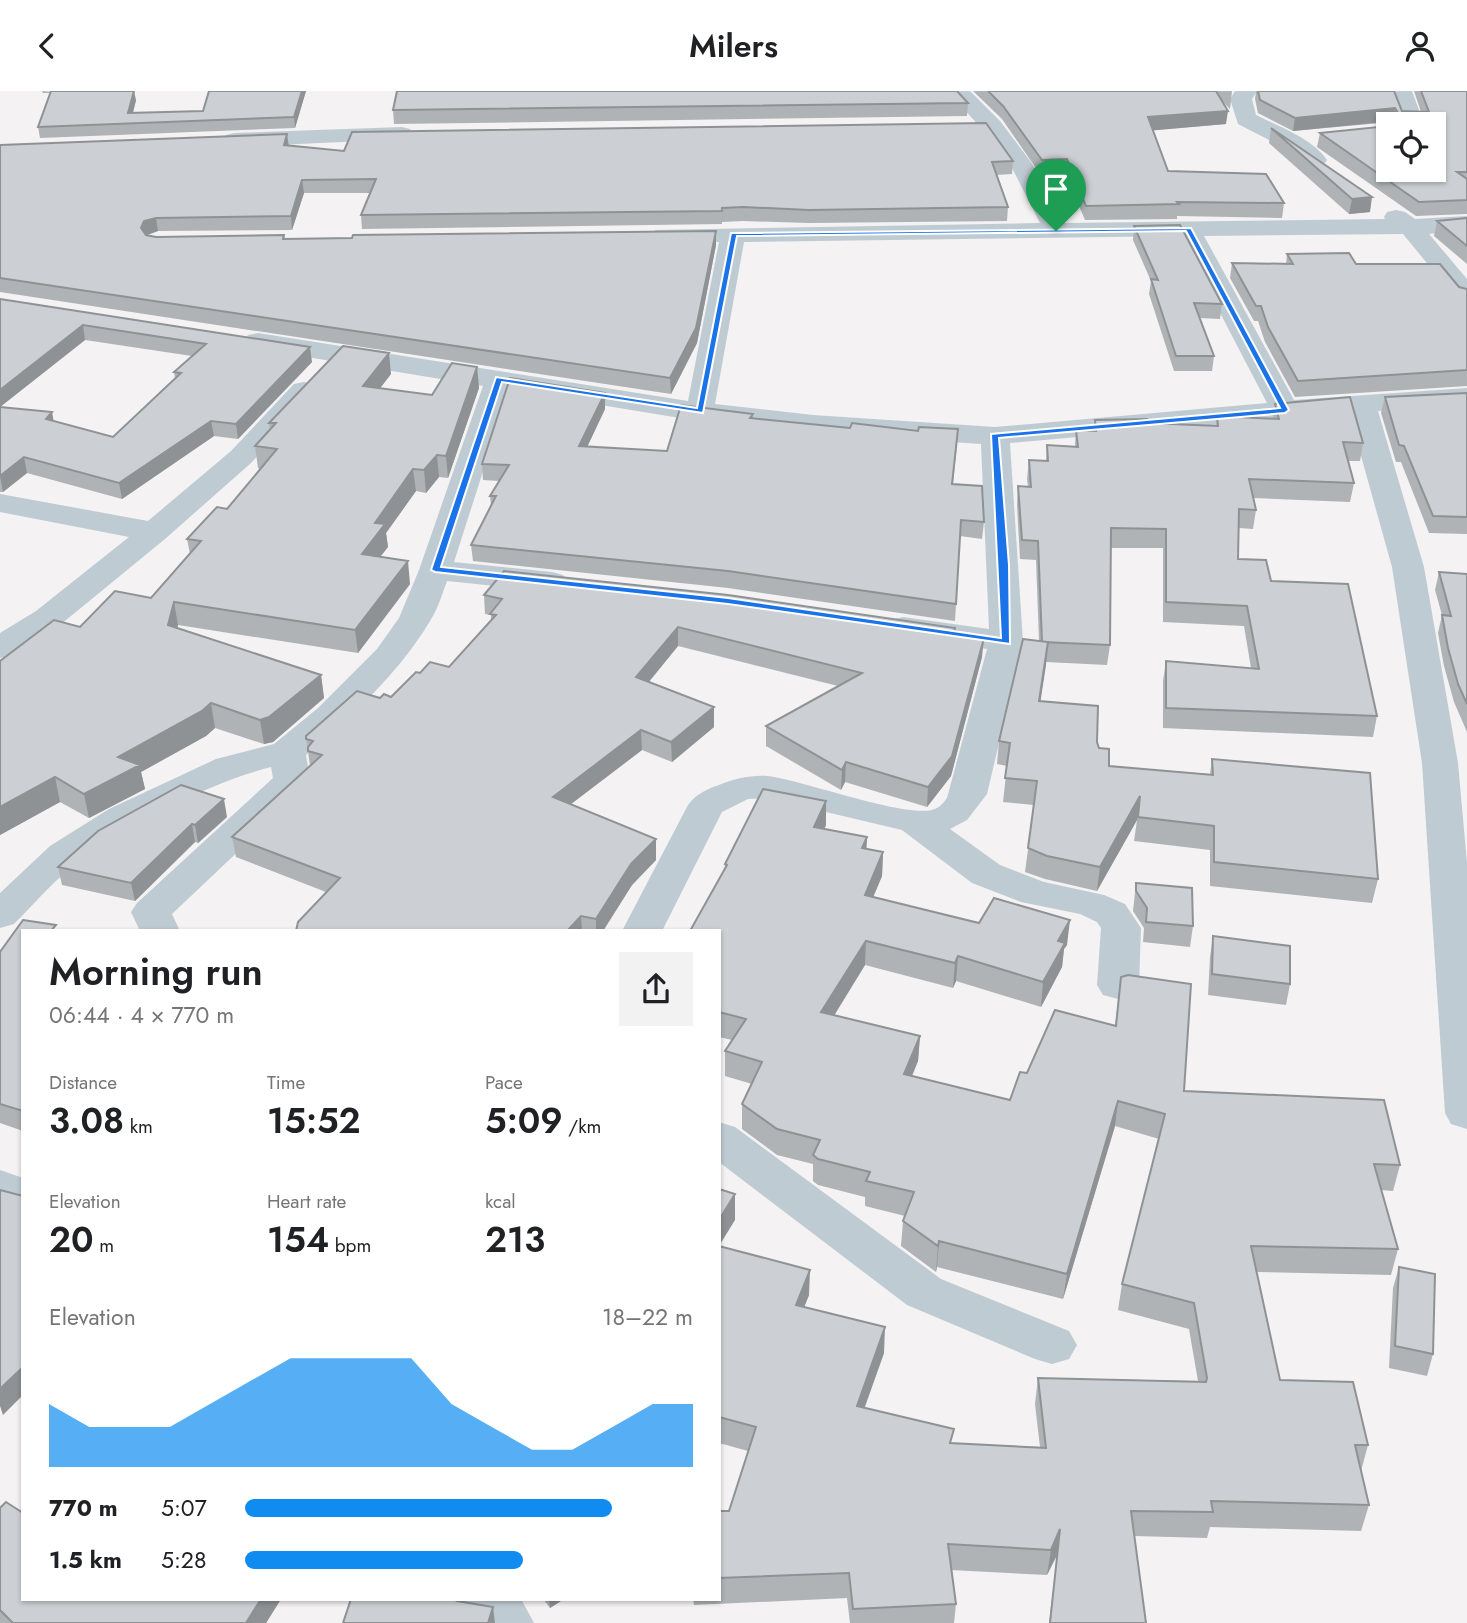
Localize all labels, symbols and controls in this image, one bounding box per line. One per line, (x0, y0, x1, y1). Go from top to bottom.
text: Milers (689, 23, 778, 69)
icon: back (28, 27, 66, 65)
icon: person (1401, 27, 1439, 65)
map controls (1376, 112, 1446, 182)
button: locate (1376, 112, 1446, 182)
pin (1026, 159, 1086, 231)
icon: arrive (1037, 170, 1075, 208)
text: Morning run (49, 944, 263, 999)
button: share (619, 952, 693, 1026)
text: 06:44 · 4 × 770 m (49, 998, 234, 1032)
text: Distance (49, 1069, 117, 1096)
text: Time (267, 1069, 305, 1096)
text: Pace (485, 1069, 523, 1096)
text: 3.08 (49, 1096, 124, 1146)
text: 15:52 (267, 1096, 361, 1146)
text: 5:09 (485, 1096, 563, 1146)
text: km (124, 1113, 153, 1140)
text: /km (563, 1113, 601, 1140)
text: Elevation (49, 1188, 121, 1215)
text: Heart rate (267, 1188, 346, 1215)
text: kcal (485, 1188, 516, 1215)
text: 20 (49, 1215, 94, 1265)
text: 154 (267, 1215, 329, 1265)
text: 213 (485, 1215, 545, 1265)
text: m (94, 1232, 114, 1259)
text: bpm (329, 1232, 371, 1259)
text: Elevation (49, 1300, 136, 1334)
text: 18–22 m (602, 1300, 693, 1334)
text: 770 m (49, 1491, 118, 1525)
text: 5:07 (161, 1491, 207, 1525)
text: 1.5 km (49, 1543, 122, 1577)
text: 5:28 (161, 1543, 207, 1577)

